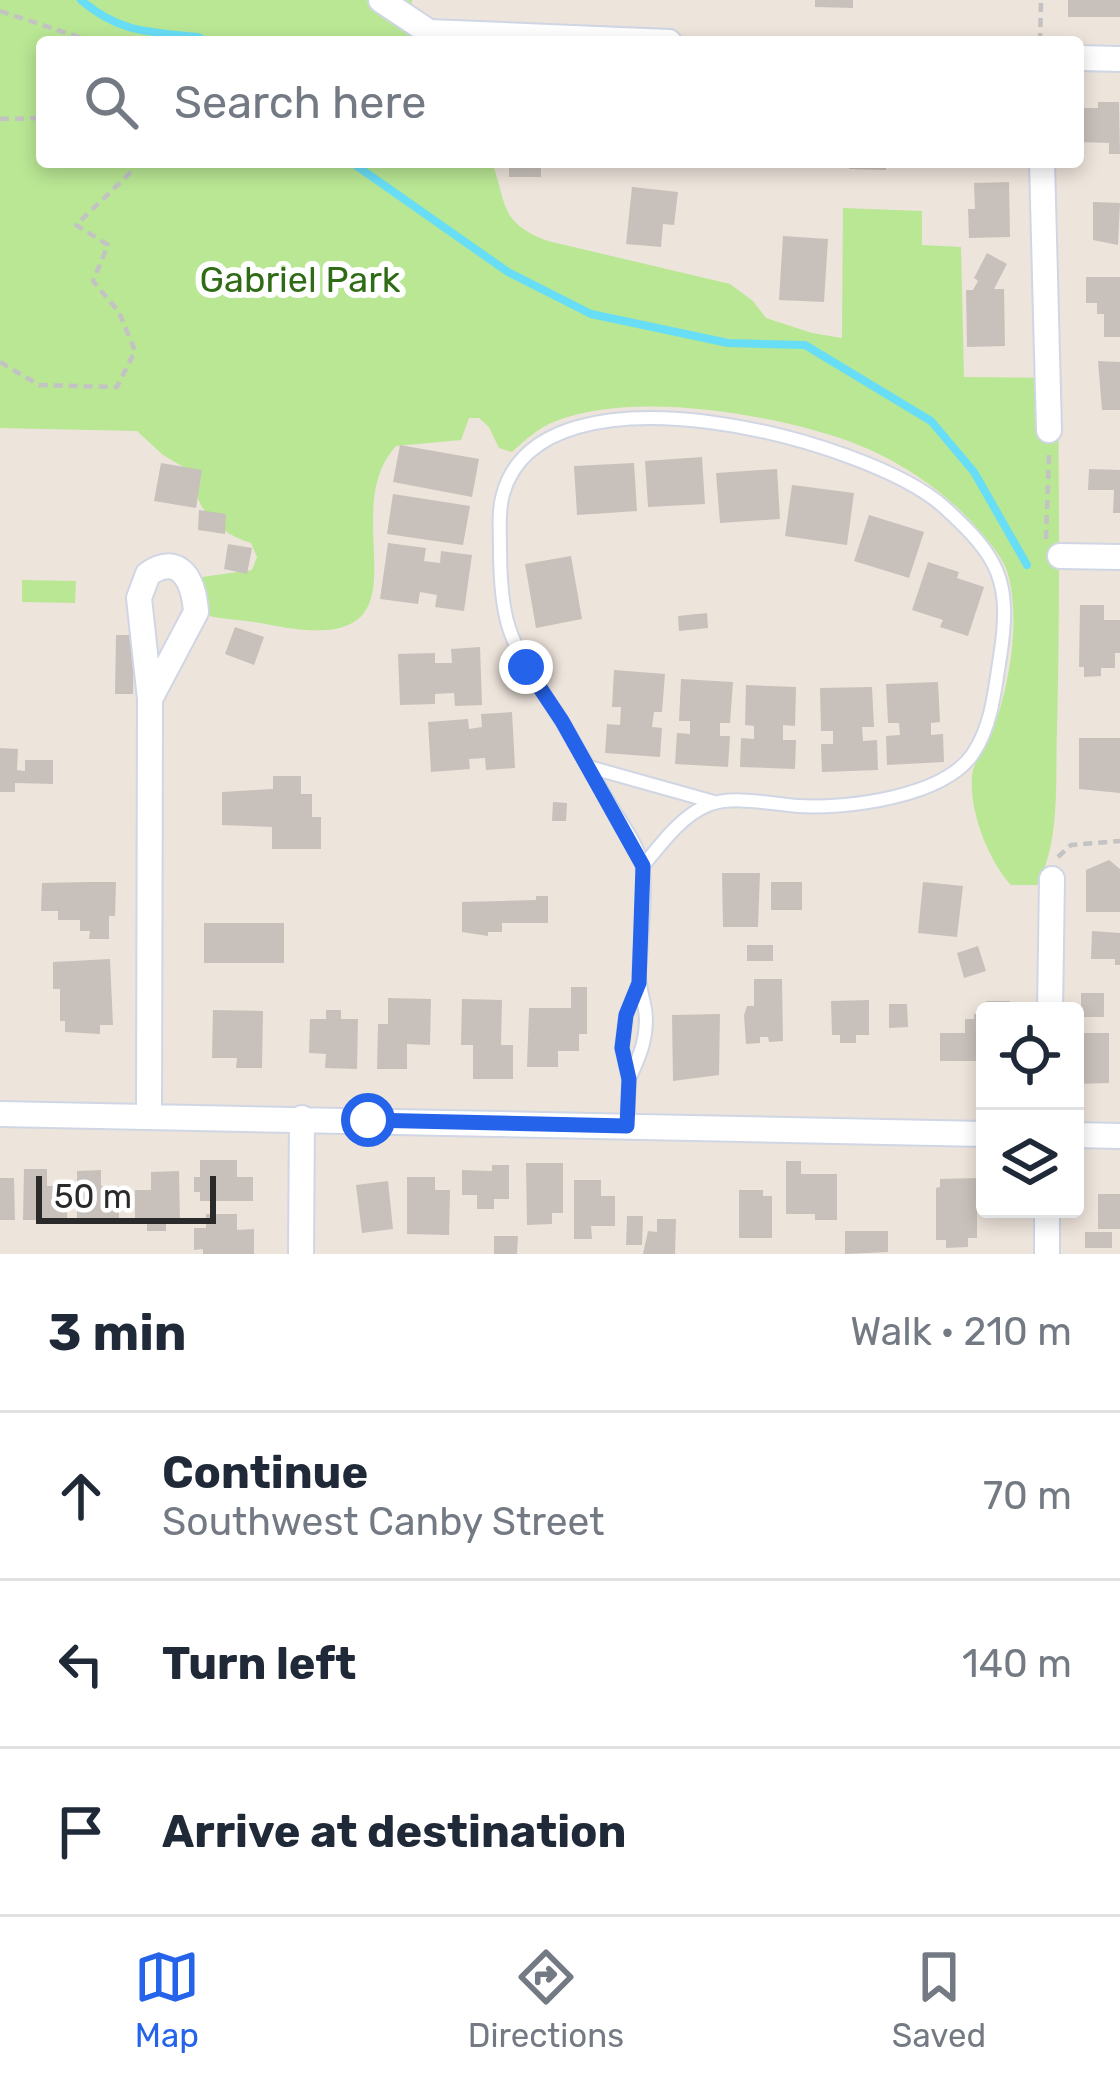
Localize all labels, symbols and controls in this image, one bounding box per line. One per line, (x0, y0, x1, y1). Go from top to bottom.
search box (36, 36, 1084, 168)
icon: search (78, 69, 144, 135)
text: Search here (174, 76, 426, 129)
park label: Gabriel Park (200, 258, 401, 301)
route end (499, 640, 553, 694)
map controls (976, 1002, 1084, 1218)
button: locate (976, 1002, 1084, 1110)
route start (341, 1093, 395, 1147)
button: layers (976, 1110, 1084, 1218)
scale bar (36, 1170, 216, 1223)
text: 50 m (54, 1177, 132, 1216)
text: 3 min (48, 1302, 187, 1363)
text: Walk · 210 m (850, 1309, 1072, 1355)
text: Continue (162, 1446, 368, 1499)
icon: ahead (48, 1463, 114, 1529)
text: 70 m (983, 1473, 1072, 1519)
text: Southwest Canby Street (162, 1499, 604, 1545)
icon: left (48, 1631, 114, 1697)
text: Turn left (162, 1637, 356, 1690)
text: 140 m (962, 1641, 1072, 1687)
icon: arrive (48, 1799, 114, 1865)
text: Arrive at destination (162, 1805, 627, 1858)
tab: Map (134, 1944, 200, 2055)
tab: Directions (468, 1944, 624, 2055)
tab: Saved (892, 1944, 986, 2055)

